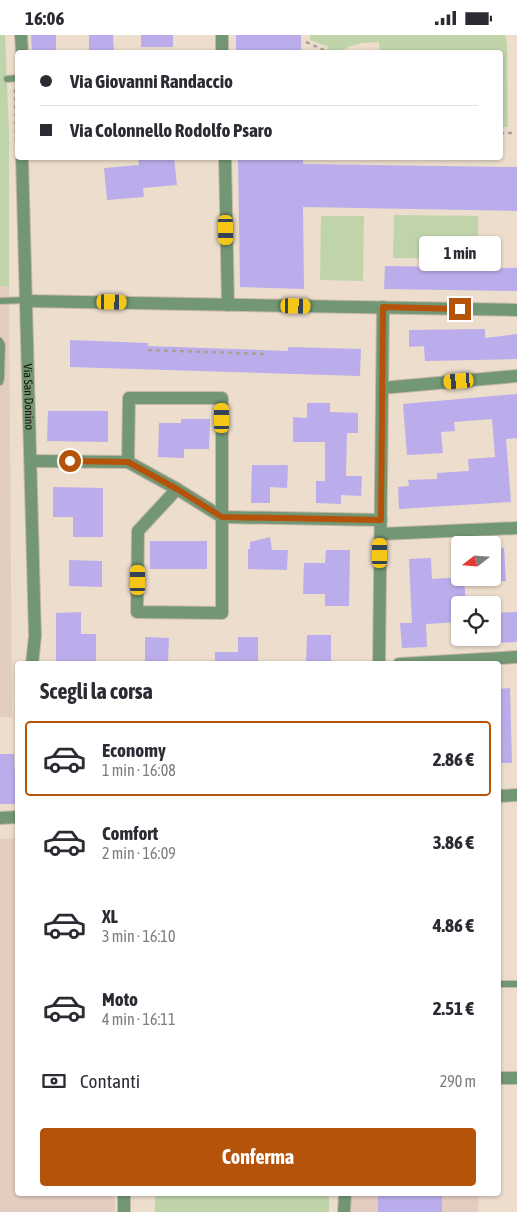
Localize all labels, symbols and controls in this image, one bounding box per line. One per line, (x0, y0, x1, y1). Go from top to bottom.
text: 16:06 (25, 7, 64, 29)
text: Via Giovanni Randaccio (70, 70, 233, 92)
text: Via Colonnello Rodolfo Psaro (70, 119, 272, 141)
car (218, 215, 233, 245)
callout: 1 min (419, 237, 501, 271)
text: 1 min (444, 244, 476, 262)
car (96, 294, 127, 310)
car (280, 298, 311, 314)
route end (449, 298, 471, 320)
street label: Via San Donino (21, 363, 36, 431)
car (443, 372, 474, 390)
car (214, 403, 229, 433)
route start (59, 450, 81, 472)
north arrow (451, 536, 501, 586)
map controls (451, 536, 501, 646)
car (372, 538, 387, 568)
car (130, 565, 145, 595)
button: locate (451, 596, 501, 646)
text: Scegli la corsa (40, 678, 153, 704)
icon: car (42, 736, 87, 781)
text: Economy (102, 739, 166, 761)
text: 2.86 € (433, 748, 474, 770)
text: 1 min · 16:08 (102, 761, 176, 779)
icon: car (42, 819, 87, 864)
text: Comfort (102, 822, 158, 844)
text: 3.86 € (433, 831, 474, 853)
text: 2 min · 16:09 (102, 844, 176, 862)
icon: car (42, 902, 87, 947)
text: XL (102, 905, 118, 927)
text: 4.86 € (433, 914, 474, 936)
text: 3 min · 16:10 (102, 927, 175, 945)
icon: car (42, 985, 87, 1030)
text: Moto (102, 988, 138, 1010)
text: 2.51 € (433, 997, 474, 1019)
text: 4 min · 16:11 (102, 1010, 175, 1028)
icon: cash (40, 1067, 68, 1095)
text: Contanti (80, 1070, 140, 1092)
text: 290 m (440, 1072, 476, 1090)
button: Conferma (40, 1128, 476, 1186)

